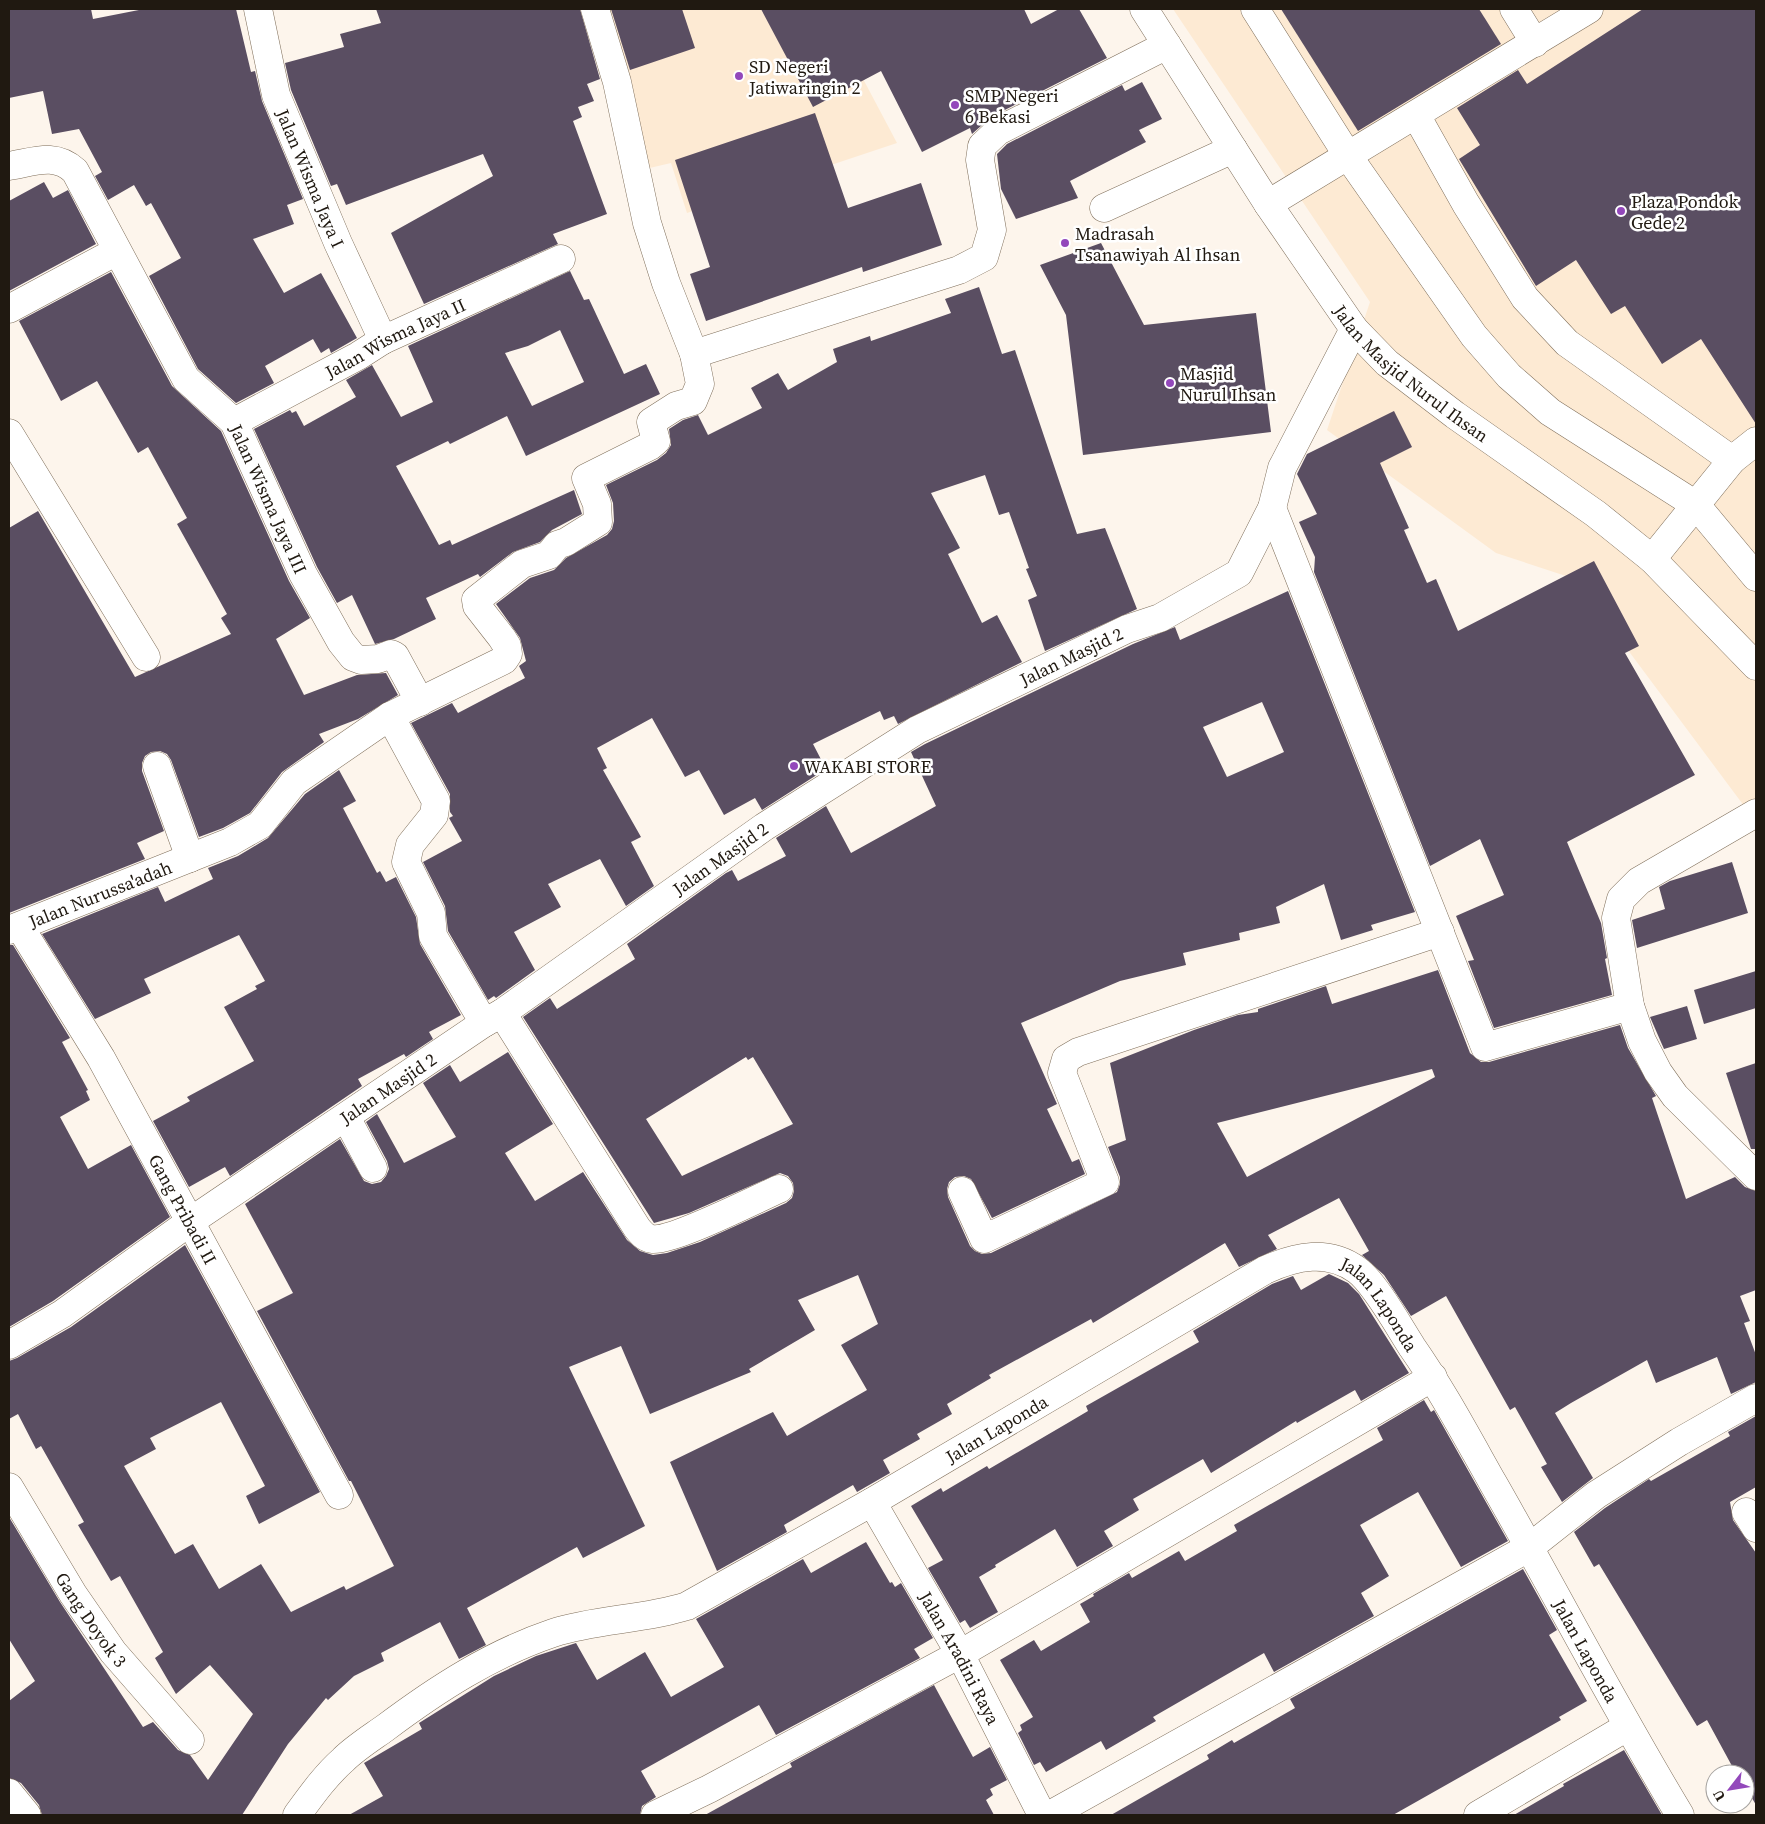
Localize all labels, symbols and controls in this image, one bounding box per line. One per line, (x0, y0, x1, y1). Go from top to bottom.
place label: SD Negeri Jatiwaringin 2 (748, 54, 861, 100)
marker: SD Negeri Jatiwaringin 2 (733, 70, 745, 82)
place label: SMP Negeri 6 Bekasi (965, 83, 1059, 129)
marker: SMP Negeri 6 Bekasi (949, 99, 961, 111)
street label: Jalan Wisma Jaya I (270, 104, 351, 252)
place label: Plaza Pondok Gede 2 (1631, 189, 1738, 235)
marker: Plaza Pondok Gede 2 (1615, 205, 1627, 217)
place label: Madrasah Tsanawiyah Al Ihsan (1075, 221, 1240, 267)
marker: Madrasah Tsanawiyah Al Ihsan (1059, 237, 1071, 249)
street label: Jalan Wisma Jaya II (320, 292, 469, 384)
street label: Jalan Masjid Nurul Ihsan (1328, 299, 1494, 447)
place label: Masjid Nurul Ihsan (1180, 361, 1276, 407)
marker: Masjid Nurul Ihsan (1164, 377, 1176, 389)
street label: Jalan Wisma Jaya III (224, 419, 314, 578)
street label: Jalan Masjid 2 (1014, 621, 1127, 692)
place label: WAKABI STORE (804, 754, 932, 779)
marker: WAKABI STORE (788, 760, 800, 772)
street label: Jalan Masjid 2 (666, 816, 773, 901)
street label: Jalan Nurussa'adah (24, 854, 175, 934)
street label: Jalan Masjid 2 (334, 1046, 441, 1130)
street label: Gang Pribadi II (143, 1149, 223, 1269)
street label: Jalan Laponda (1336, 1250, 1424, 1357)
street label: Jalan Laponda (940, 1388, 1053, 1469)
street label: Gang Doyok 3 (50, 1567, 133, 1672)
street label: Jalan Aradini Raya (913, 1586, 1007, 1729)
street label: Jalan Laponda (1547, 1593, 1625, 1708)
north arrow (1705, 1764, 1755, 1814)
text: U (1708, 1786, 1730, 1805)

